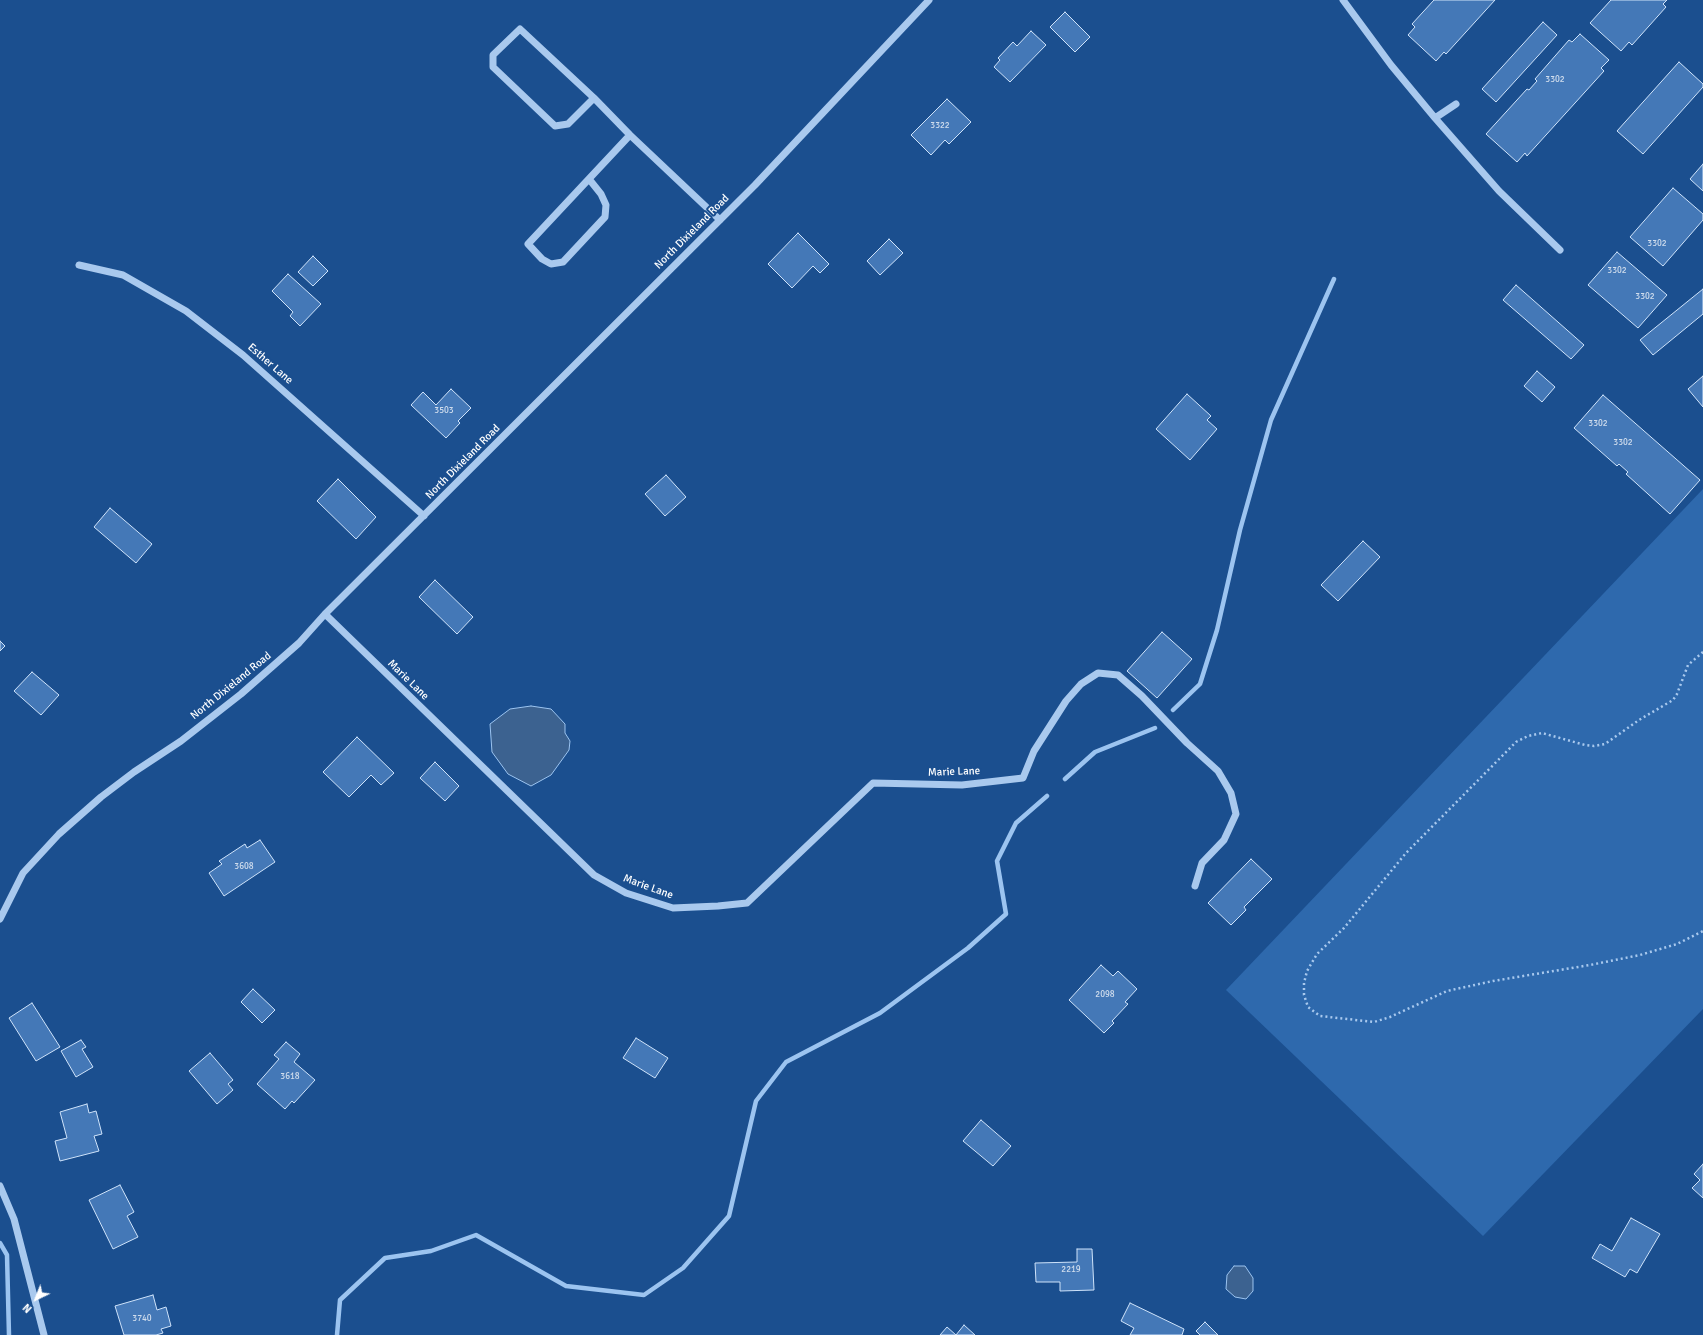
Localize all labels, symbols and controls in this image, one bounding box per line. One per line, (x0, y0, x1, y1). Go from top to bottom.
house number: 3302 (1545, 75, 1565, 85)
house number: 3322 (930, 121, 950, 131)
street label: North Dixieland Road (652, 192, 732, 272)
house number: 3302 (1647, 239, 1667, 249)
house number: 3302 (1607, 266, 1627, 276)
house number: 3302 (1635, 292, 1655, 302)
street label: Esther Lane (245, 341, 295, 387)
house number: 3503 (434, 406, 454, 416)
house number: 3302 (1588, 419, 1608, 429)
street label: North Dixieland Road (423, 422, 503, 502)
house number: 3302 (1613, 438, 1633, 448)
street label: North Dixieland Road (188, 649, 274, 723)
street label: Marie Lane (385, 657, 431, 703)
street label: Marie Lane (928, 764, 980, 780)
house number: 3608 (234, 862, 254, 872)
street label: Marie Lane (621, 872, 675, 902)
house number: 2098 (1095, 990, 1115, 1000)
house number: 3618 (280, 1072, 300, 1082)
house number: 2219 (1061, 1265, 1081, 1275)
north arrow (16, 1279, 56, 1319)
text: N (20, 1301, 35, 1316)
house number: 3740 (132, 1314, 152, 1324)

